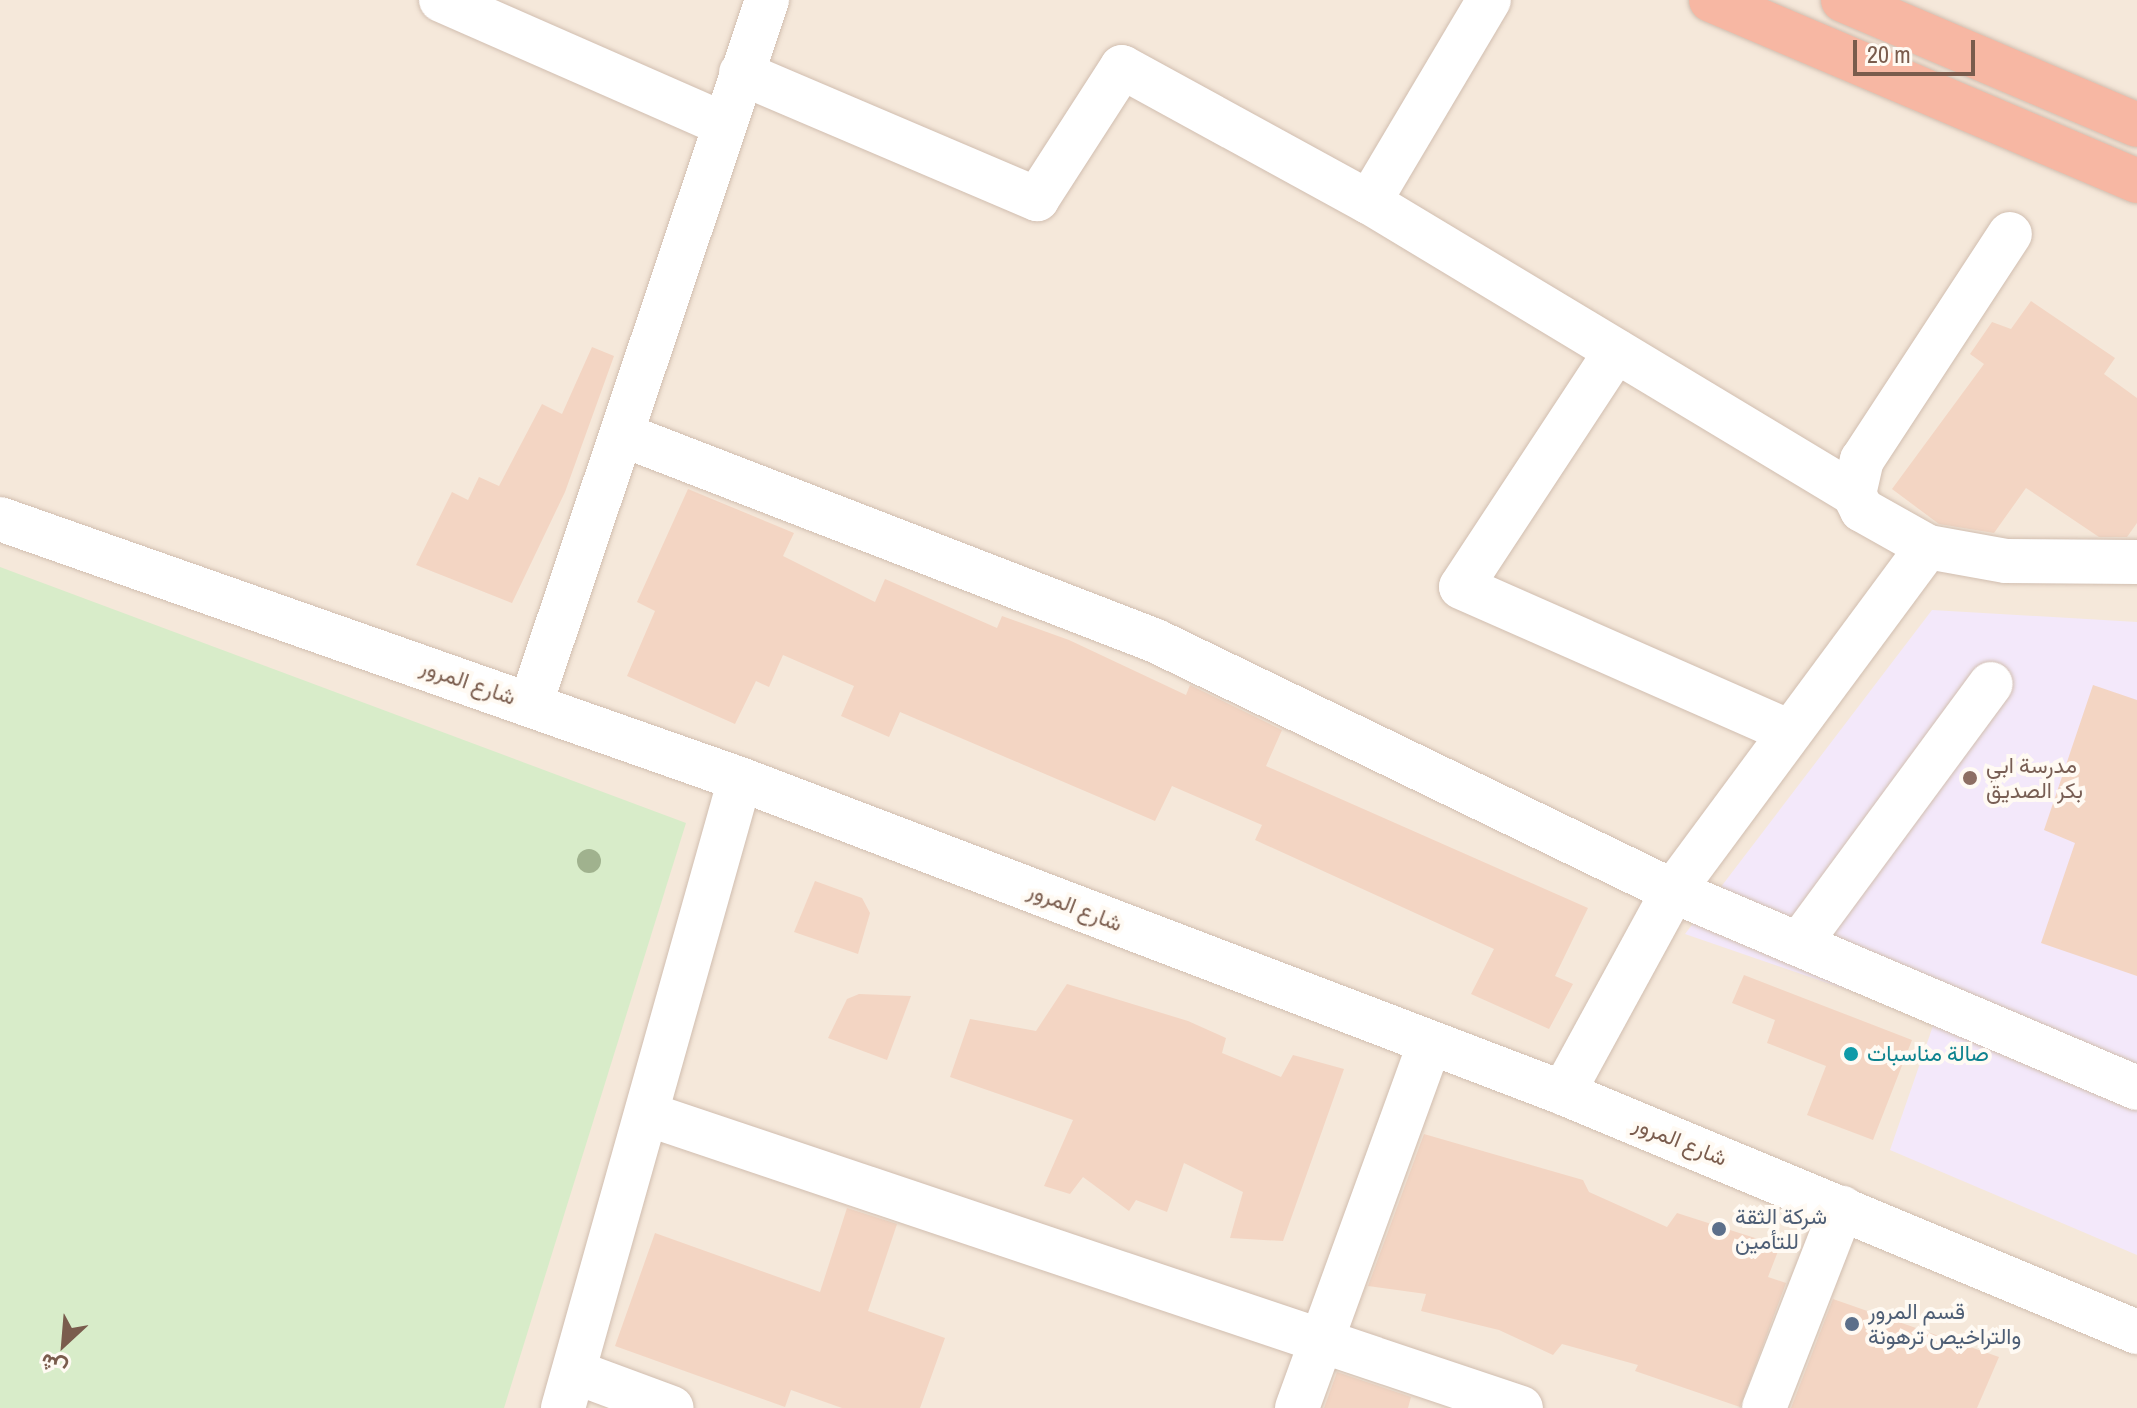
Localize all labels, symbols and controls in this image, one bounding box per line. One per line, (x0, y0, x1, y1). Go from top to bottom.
scale bar (1857, 24, 1979, 74)
text: 20 m (1867, 38, 1911, 70)
street label: شارع المرور (417, 653, 519, 711)
place label: مدرسة ابي بكر الصديق (1986, 752, 2083, 804)
marker: مدرسة ابي بكر الصديق (1961, 769, 1979, 787)
street label: شارع المرور (1024, 877, 1126, 937)
place label: صالة مناسبات (1867, 1041, 1989, 1067)
marker: صالة مناسبات (1842, 1045, 1860, 1063)
street label: شارع المرور (1629, 1110, 1731, 1172)
place label: شركة الثقة للتأمين (1735, 1203, 1827, 1254)
marker: شركة الثقة للتأمين (1710, 1220, 1728, 1238)
place label: قسم المرور والتراخيص ترهونة (1868, 1298, 2021, 1350)
north arrow (24, 1304, 104, 1384)
marker: قسم المرور والتراخيص ترهونة (1843, 1315, 1861, 1333)
text: ش (35, 1346, 72, 1385)

